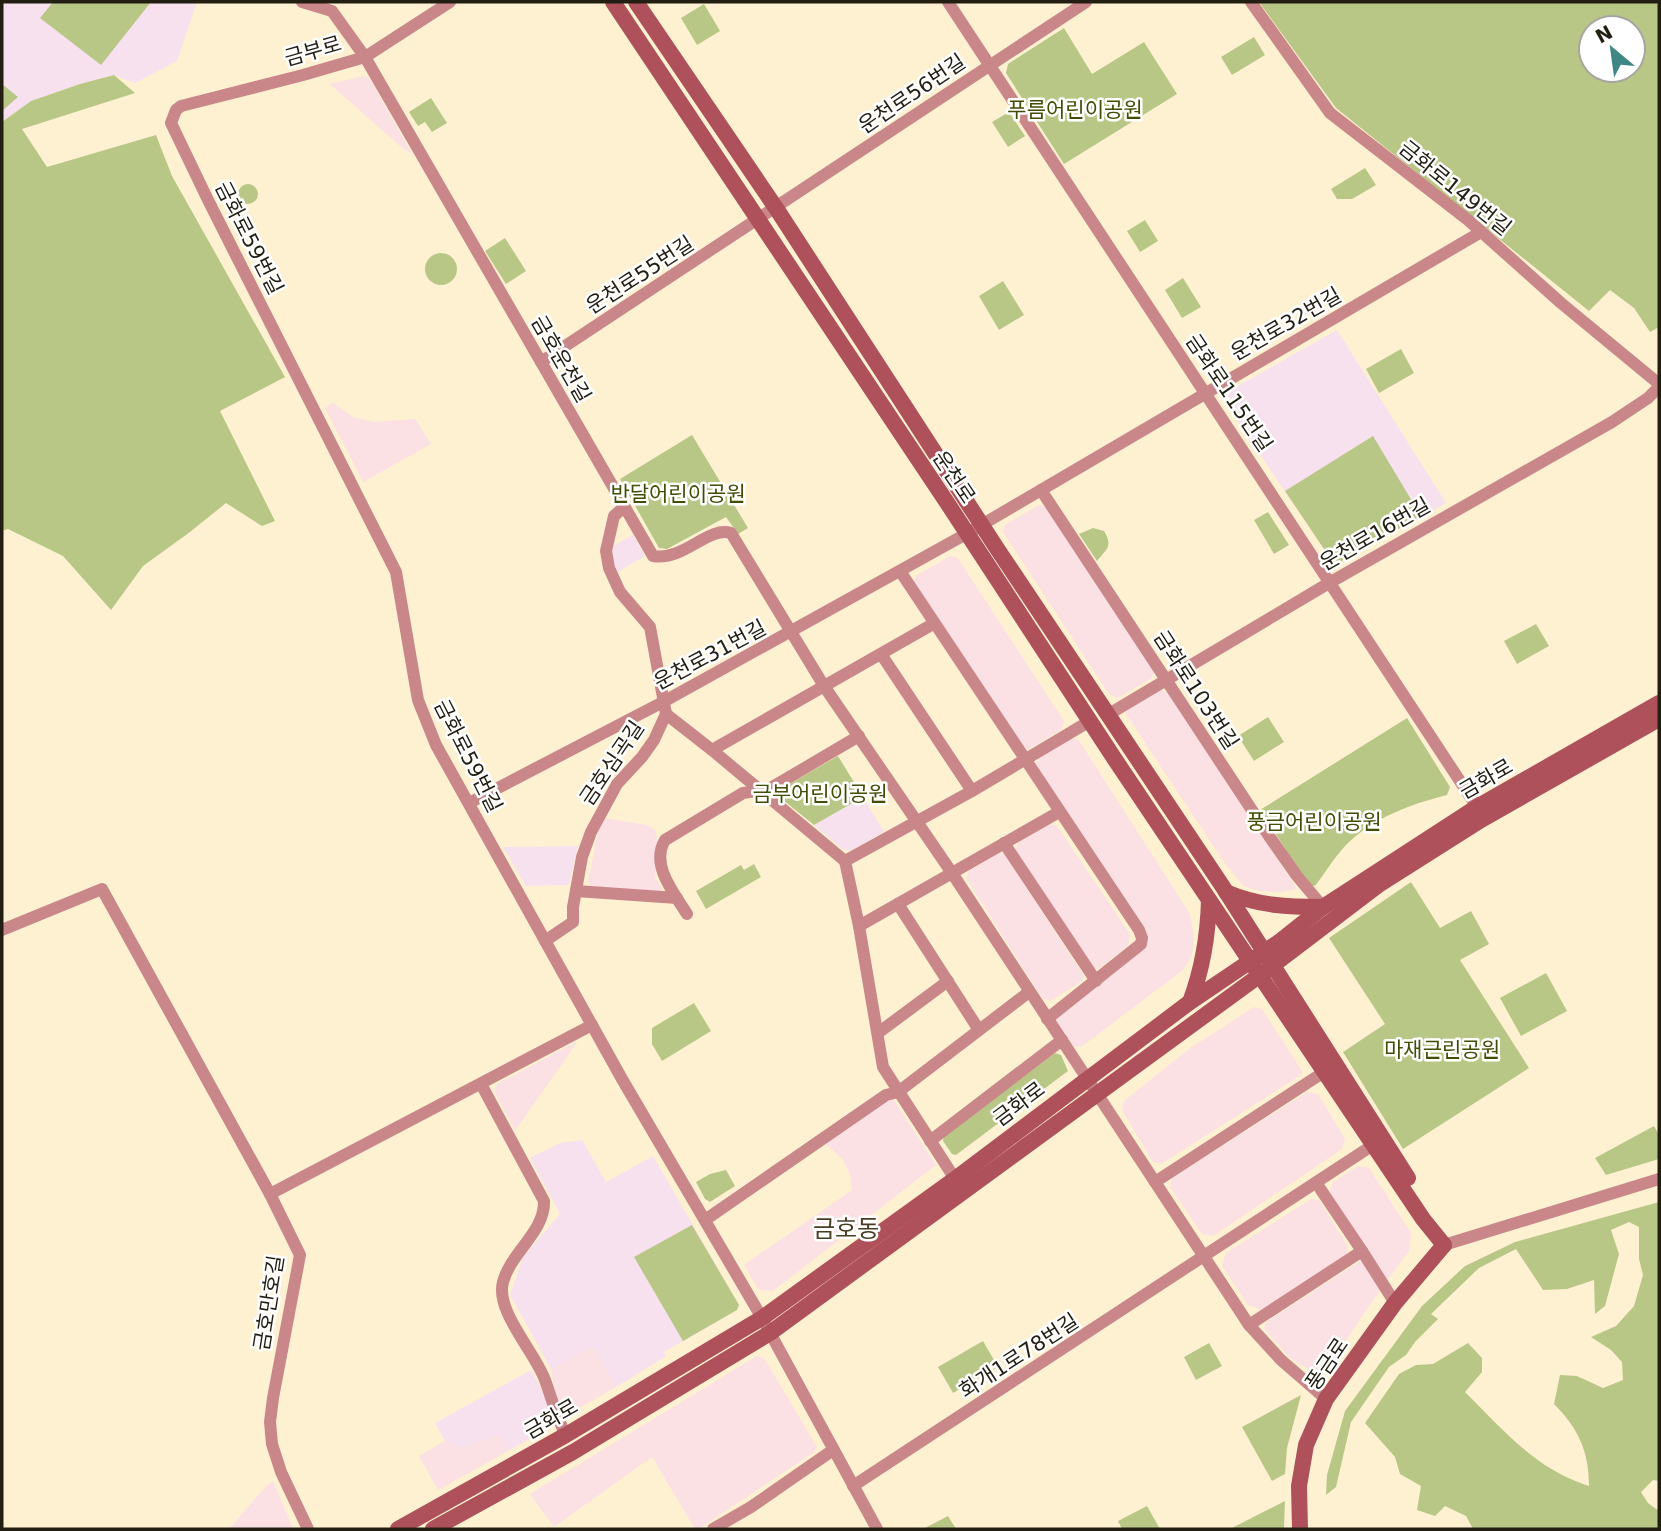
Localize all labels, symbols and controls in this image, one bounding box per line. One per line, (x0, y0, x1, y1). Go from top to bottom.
north arrow (1577, 14, 1647, 84)
text: N (1591, 21, 1616, 48)
street label: 금부로 (282, 31, 344, 71)
street label: 운천로56번길 (854, 50, 970, 138)
park label: 푸름어린이공원 (1007, 98, 1143, 122)
street label: 금화로149번길 (1394, 136, 1516, 240)
street label: 금화로59번길 (210, 178, 288, 298)
street label: 운천로55번길 (582, 231, 698, 319)
street label: 운천로32번길 (1227, 283, 1345, 365)
street label: 금호운천길 (526, 311, 596, 407)
street label: 금화로115번길 (1181, 330, 1277, 456)
street label: 운천로 (928, 446, 980, 508)
park label: 반달어린이공원 (610, 482, 746, 506)
street label: 운천로16번길 (1316, 493, 1434, 575)
street label: 운천로31번길 (650, 615, 770, 695)
street label: 금화로103번길 (1149, 626, 1243, 754)
street label: 금화로59번길 (429, 696, 507, 816)
street label: 금호심곡길 (575, 716, 649, 810)
street label: 금화로 (1455, 754, 1517, 804)
park label: 금부어린이공원 (752, 782, 888, 806)
park label: 풍금어린이공원 (1246, 810, 1382, 834)
park label: 마재근린공원 (1384, 1038, 1500, 1062)
street label: 금화로 (989, 1077, 1049, 1131)
district label: 금호동 (813, 1215, 879, 1243)
street label: 금호만호길 (250, 1253, 288, 1353)
street label: 화개1로78번길 (955, 1309, 1083, 1403)
street label: 풍금로 (1301, 1333, 1353, 1395)
street label: 금화로 (520, 1394, 582, 1444)

